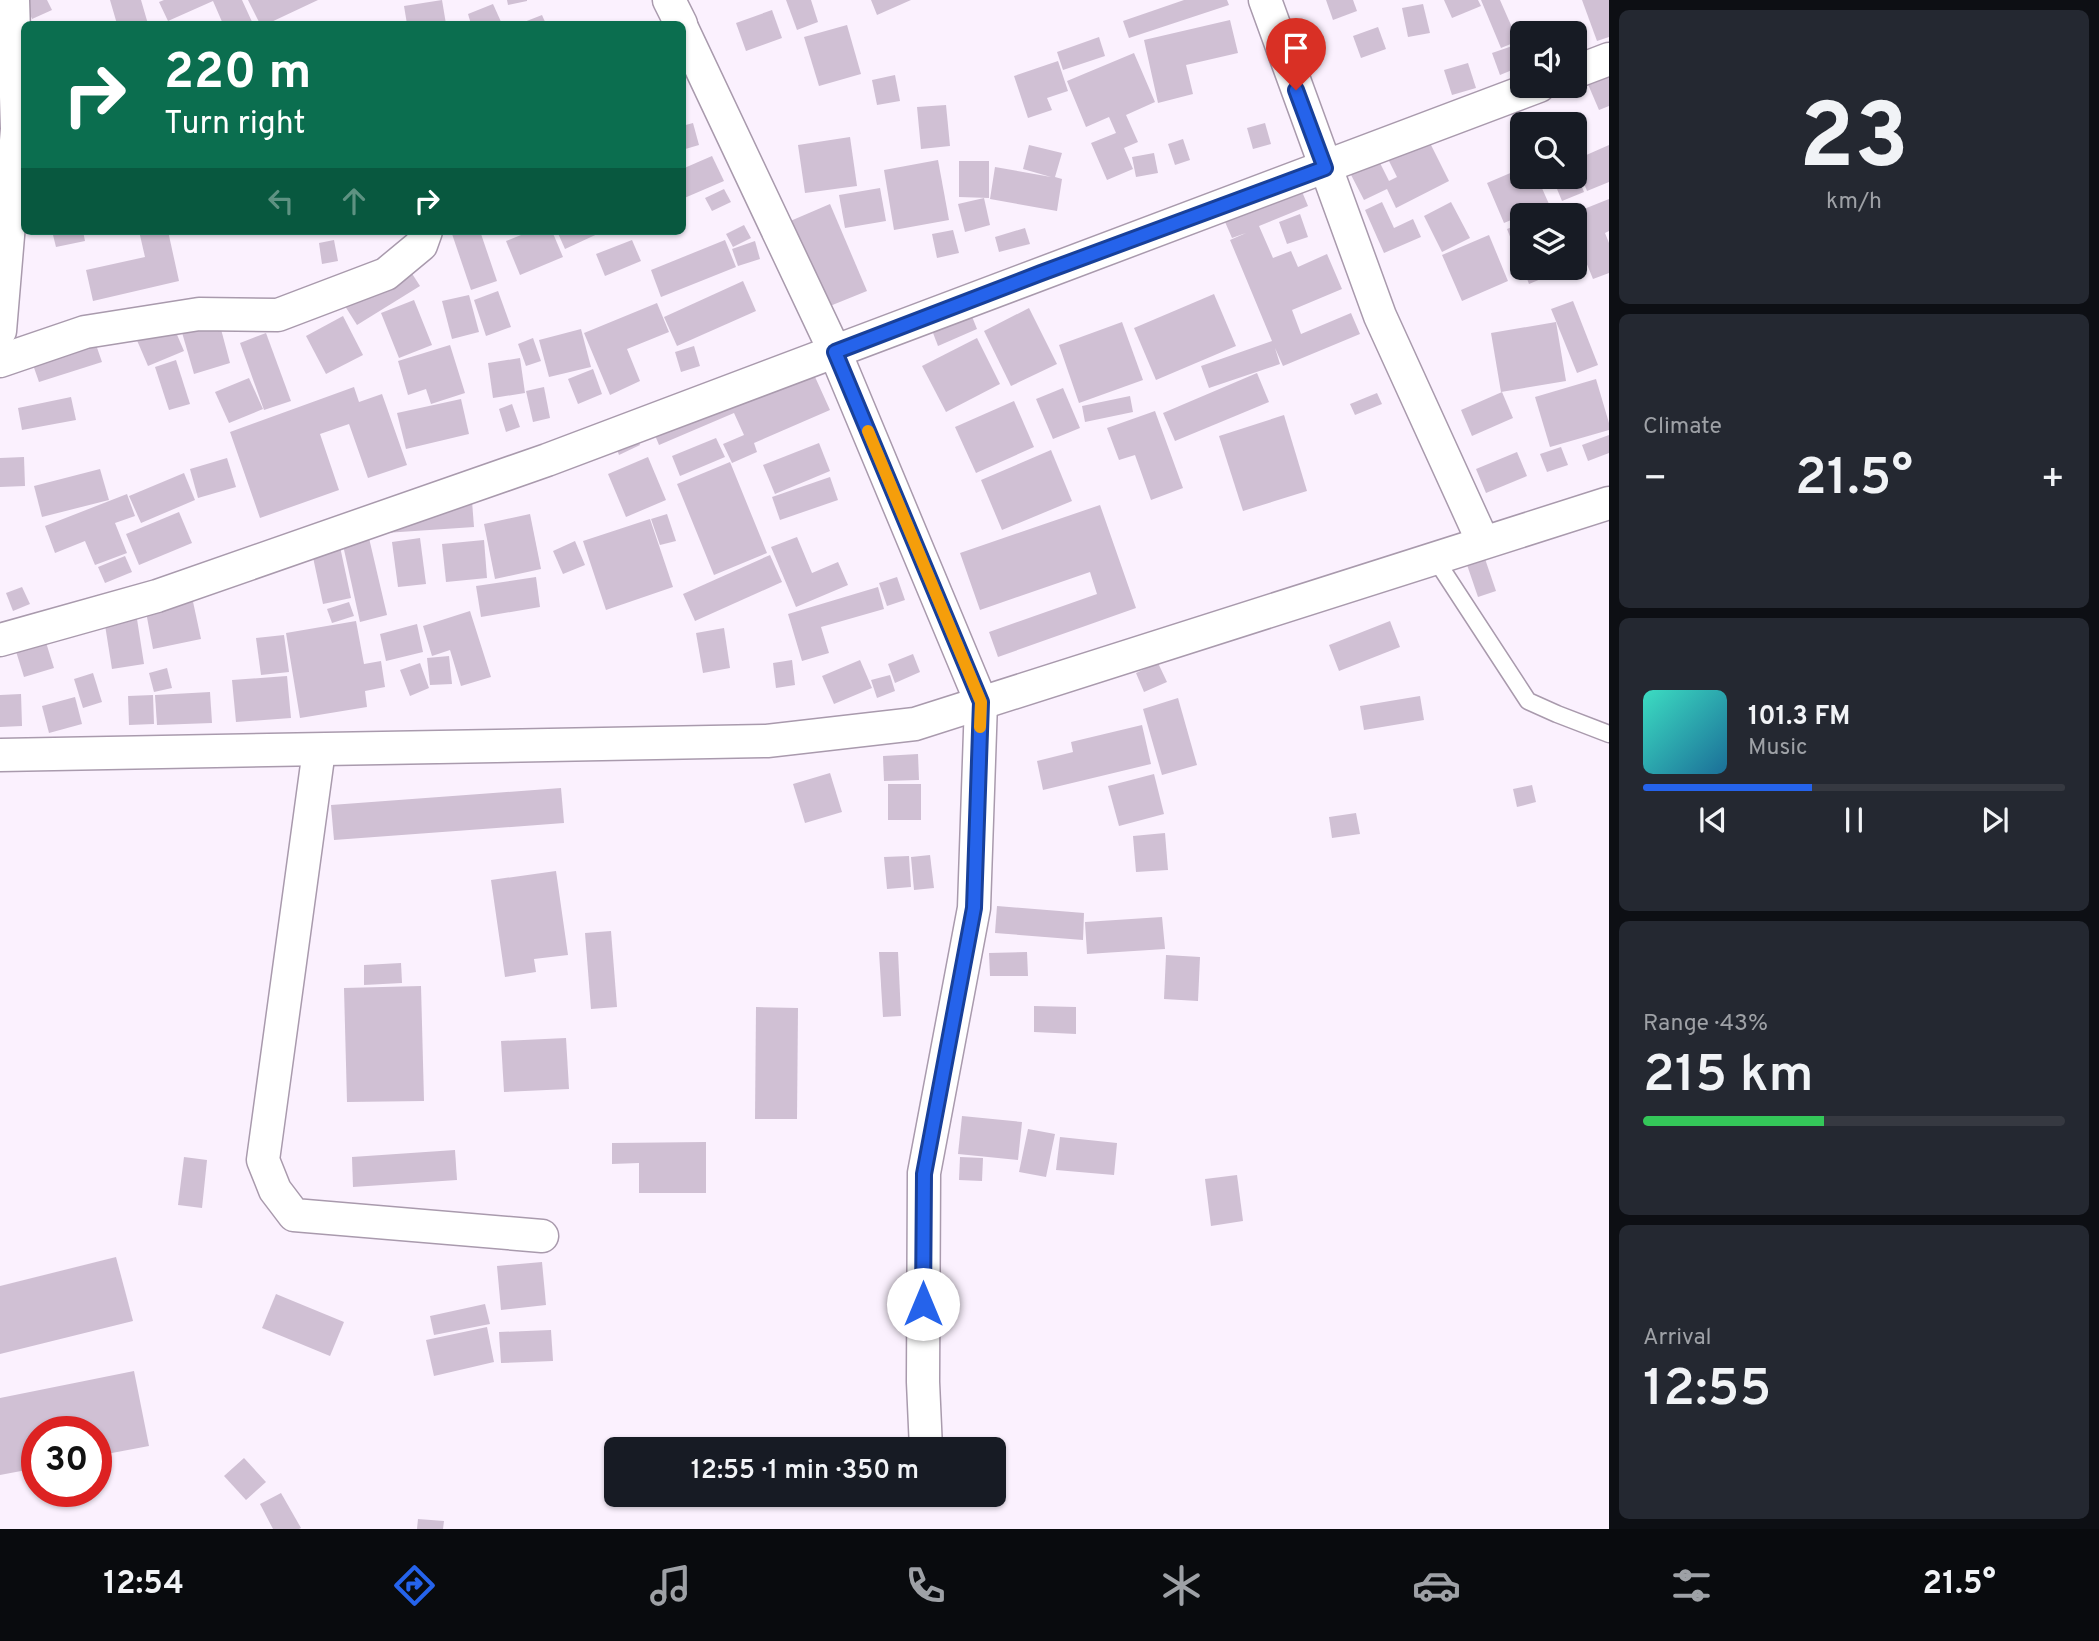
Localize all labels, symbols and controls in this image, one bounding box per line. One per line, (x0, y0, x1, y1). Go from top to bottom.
pin (1266, 18, 1326, 90)
map controls (1510, 21, 1587, 280)
button: sound (1510, 21, 1587, 98)
icon: arrive (1277, 29, 1315, 67)
text: 220 m (164, 44, 311, 106)
icon: right (49, 49, 140, 140)
text: 23 (1799, 85, 1909, 200)
text: Turn right (164, 105, 306, 145)
button: search (1510, 112, 1587, 189)
icon: left (262, 182, 300, 220)
icon: ahead (335, 182, 373, 220)
icon: right (408, 182, 446, 220)
text: km/h (1826, 188, 1882, 217)
button: layers (1510, 203, 1587, 280)
text: Climate (1643, 413, 1722, 442)
text: 21.5° (1795, 447, 1913, 513)
text: − (1643, 456, 1668, 505)
text: + (2040, 456, 2065, 505)
text: 101.3 FM (1748, 701, 1850, 734)
text: Music (1748, 734, 1808, 763)
icon: previous (1694, 801, 1732, 839)
icon: pause (1835, 801, 1873, 839)
icon: next (1976, 801, 2014, 839)
text: Range · 43% (1643, 1010, 1768, 1039)
text: 215 km (1643, 1044, 1814, 1110)
position arrow (886, 1267, 960, 1341)
text: Arrival (1643, 1324, 1712, 1353)
text: 12:55 (1643, 1358, 1771, 1424)
speed limit sign: 30 (21, 1416, 112, 1507)
text: 12:55 · 1 min · 350 m (691, 1455, 919, 1488)
icon: directions (390, 1561, 439, 1610)
icon: music (646, 1561, 695, 1610)
icon: phone (901, 1561, 950, 1610)
icon: climate (1157, 1561, 1206, 1610)
icon: car (1412, 1561, 1461, 1610)
icon: filters (1667, 1561, 1716, 1610)
text: 12:54 (103, 1565, 184, 1605)
text: 21.5° (1923, 1565, 1996, 1605)

